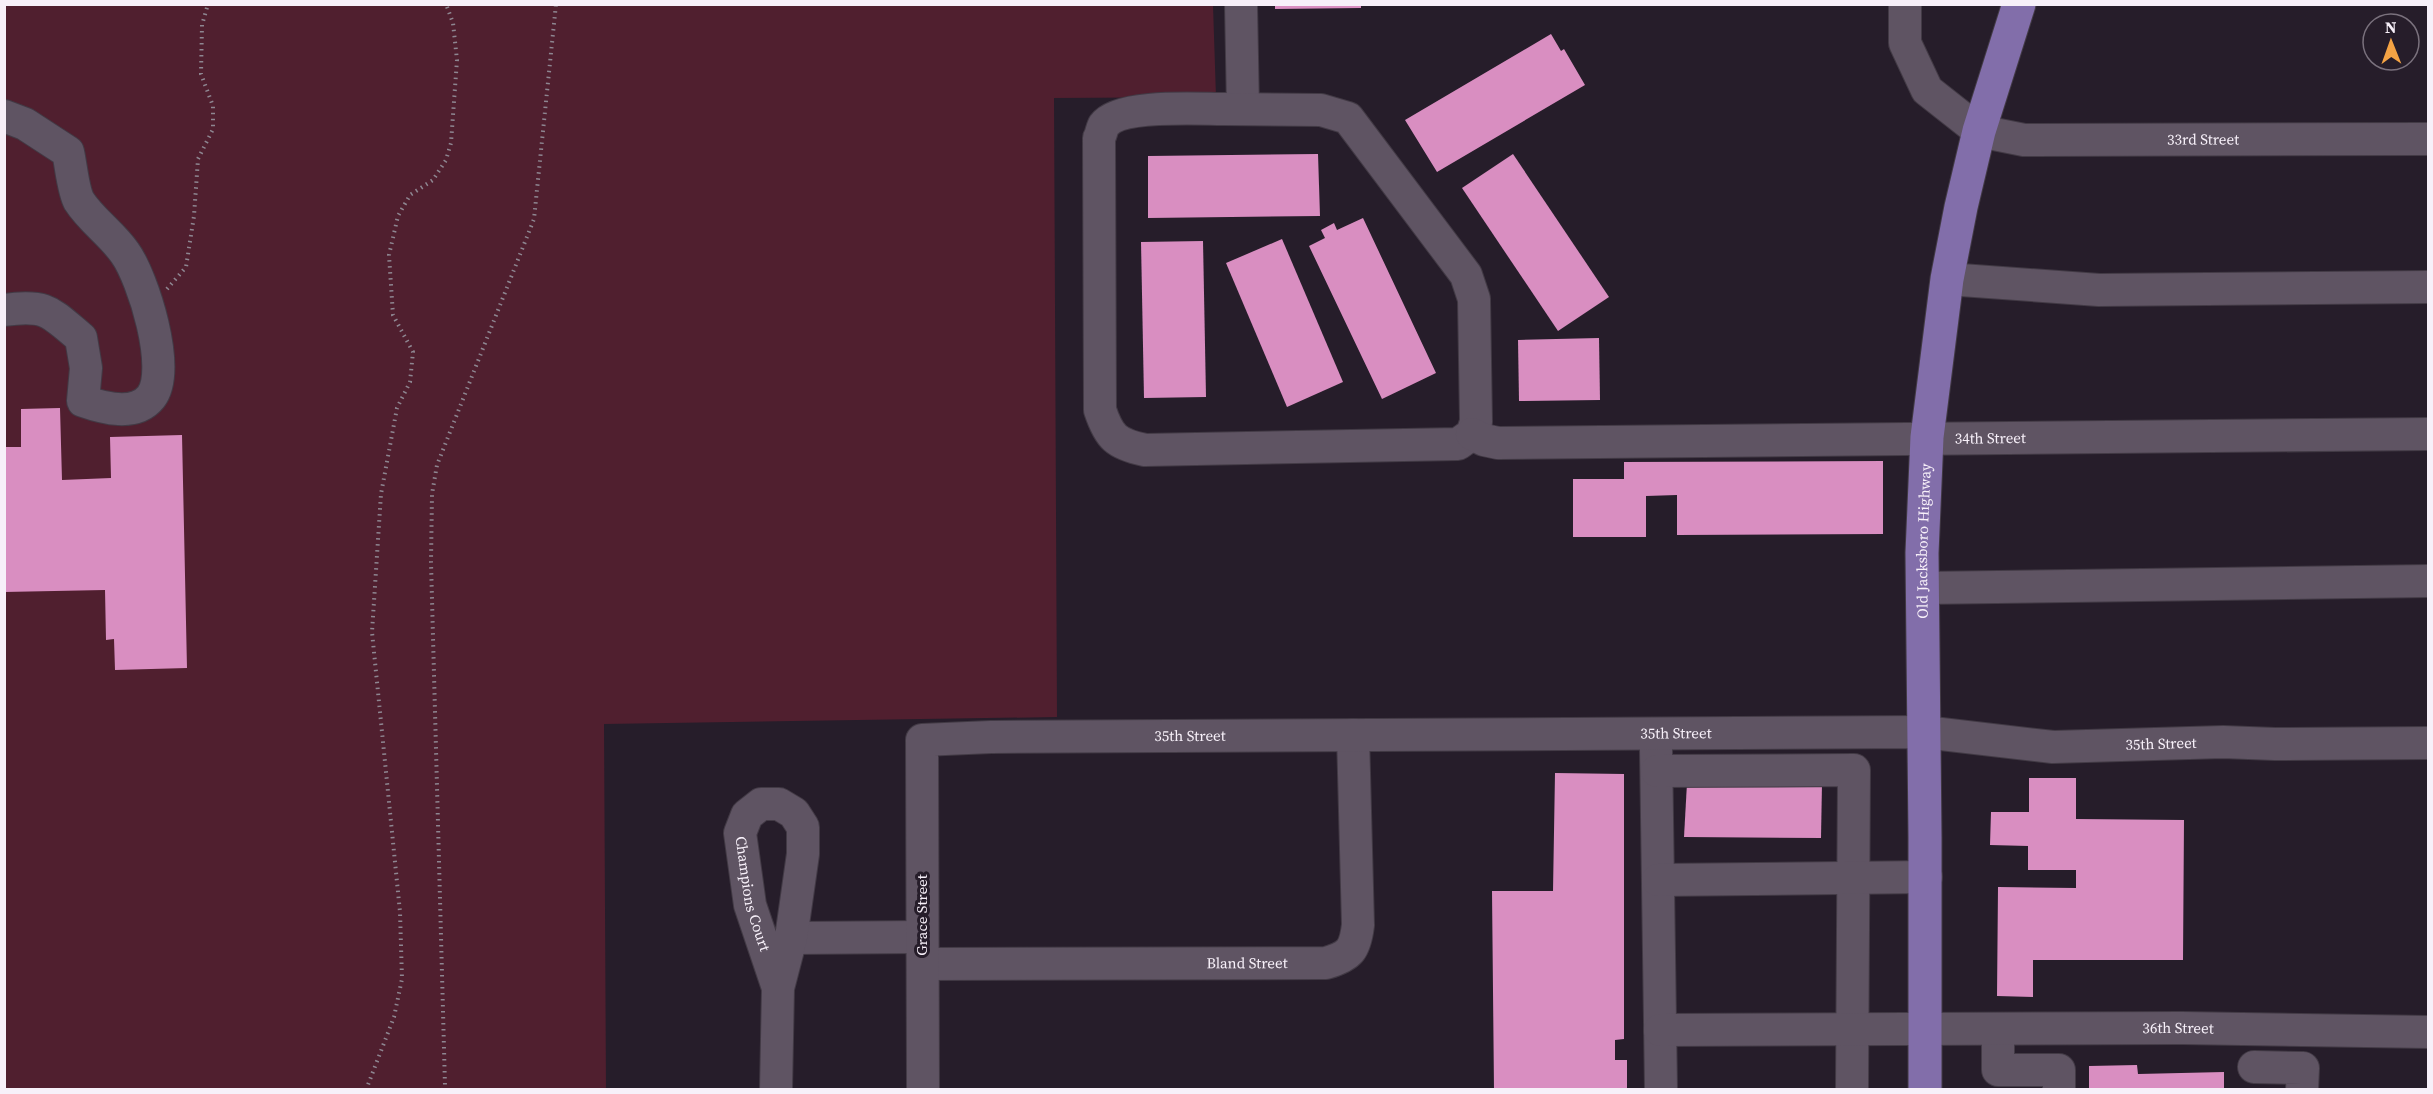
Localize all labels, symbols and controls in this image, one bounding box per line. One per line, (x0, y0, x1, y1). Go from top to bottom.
north arrow (2361, 12, 2421, 72)
text: N (2385, 16, 2397, 38)
street label: 33rd Street (2167, 128, 2239, 150)
street label: 34th Street (1955, 427, 2026, 449)
street label: Old Jacksboro Highway (1911, 463, 1936, 619)
street label: 35th Street (1640, 722, 1712, 744)
street label: 35th Street (1154, 725, 1226, 746)
street label: 35th Street (2125, 732, 2197, 755)
street label: Champions Court (731, 835, 776, 954)
street label: Grace Street (911, 874, 932, 956)
street label: Bland Street (1206, 952, 1288, 973)
street label: 36th Street (2142, 1017, 2214, 1039)

